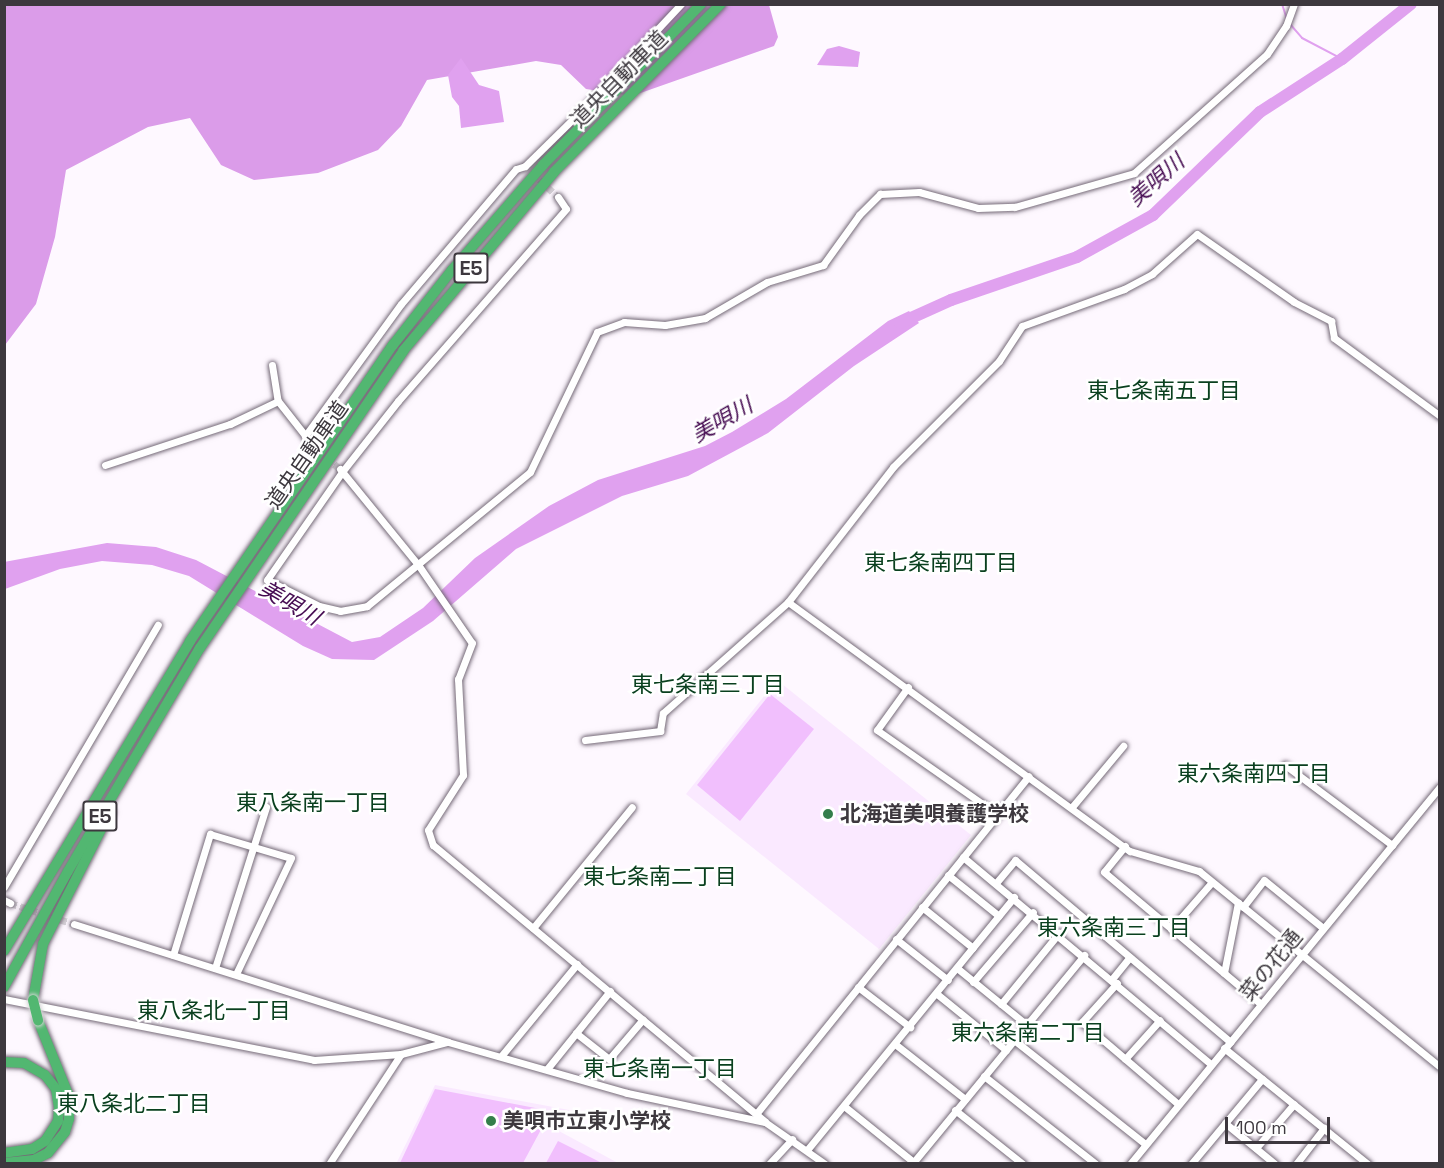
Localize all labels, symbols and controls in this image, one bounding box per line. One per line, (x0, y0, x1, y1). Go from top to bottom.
street label: 道央自動車道 (566, 26, 672, 132)
water label: 美唄川 (1122, 148, 1190, 212)
road number: E5 (453, 251, 489, 285)
district label: 東七条南五丁目 (1087, 378, 1241, 404)
water label: 美唄川 (687, 392, 757, 448)
street label: 道央自動車道 (261, 396, 353, 514)
district label: 東七条南四丁目 (864, 550, 1018, 576)
water label: 美唄川 (255, 575, 325, 631)
district label: 東七条南三丁目 (631, 672, 785, 698)
district label: 東六条南四丁目 (1177, 761, 1331, 787)
district label: 東八条南一丁目 (236, 790, 390, 816)
road number: E5 (82, 799, 118, 833)
place label: 北海道美唄養護学校 (840, 801, 1029, 827)
marker: 北海道美唄養護学校 (821, 807, 835, 821)
district label: 東七条南二丁目 (583, 864, 737, 890)
district label: 東六条南三丁目 (1037, 915, 1191, 941)
street label: 菜の花通 (1235, 924, 1307, 1006)
district label: 東八条北一丁目 (137, 998, 291, 1024)
district label: 東六条南二丁目 (951, 1020, 1105, 1046)
district label: 東七条南一丁目 (583, 1056, 737, 1082)
district label: 東八条北二丁目 (57, 1091, 211, 1117)
scale bar (1228, 1105, 1333, 1143)
place label: 美唄市立東小学校 (503, 1108, 671, 1134)
marker: 美唄市立東小学校 (484, 1114, 498, 1128)
text: 100 m (1236, 1116, 1287, 1139)

